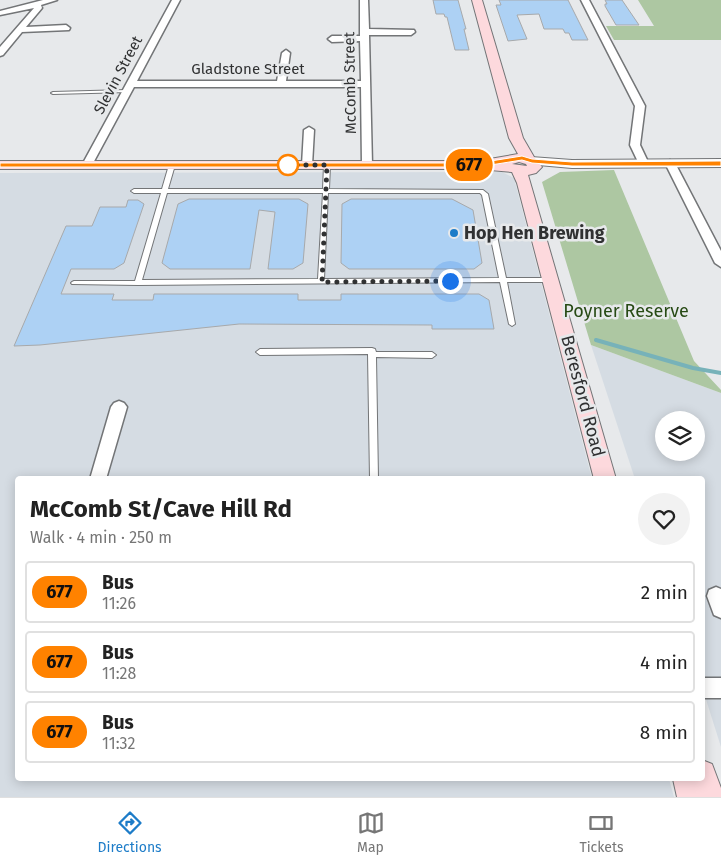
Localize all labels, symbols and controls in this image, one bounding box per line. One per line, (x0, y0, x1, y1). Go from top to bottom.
street label: McComb Street (340, 31, 360, 134)
street label: Slevin Street (90, 32, 146, 117)
street label: Gladstone Street (191, 60, 305, 78)
line badge: 677 (440, 149, 498, 181)
unlabelled marker (277, 154, 299, 176)
text: 677 (456, 154, 482, 176)
place label: Hop Hen Brewing (464, 222, 605, 244)
marker: Hop Hen Brewing (448, 227, 460, 239)
your location (438, 269, 463, 294)
park label: Poyner Reserve (563, 300, 689, 322)
street label: Beresford Road (556, 333, 610, 459)
map controls (655, 411, 705, 461)
button: layers (655, 411, 705, 461)
button: heart (638, 493, 690, 545)
text: McComb St/Cave Hill Rd (30, 495, 292, 523)
text: Walk · 4 min · 250 m (30, 528, 172, 547)
text: Bus (102, 571, 134, 594)
text: 677 (46, 581, 73, 603)
text: 2 min (641, 581, 688, 604)
text: 11:26 (102, 594, 136, 613)
text: Bus (102, 641, 134, 664)
text: 677 (46, 651, 73, 673)
text: 4 min (640, 651, 688, 674)
text: 11:28 (102, 664, 136, 683)
text: Bus (102, 711, 134, 734)
text: 677 (46, 721, 73, 743)
text: 8 min (640, 721, 688, 744)
text: 11:32 (102, 734, 135, 753)
tab: Directions (97, 809, 162, 856)
tab: Map (357, 809, 385, 856)
tab: Tickets (579, 809, 624, 856)

